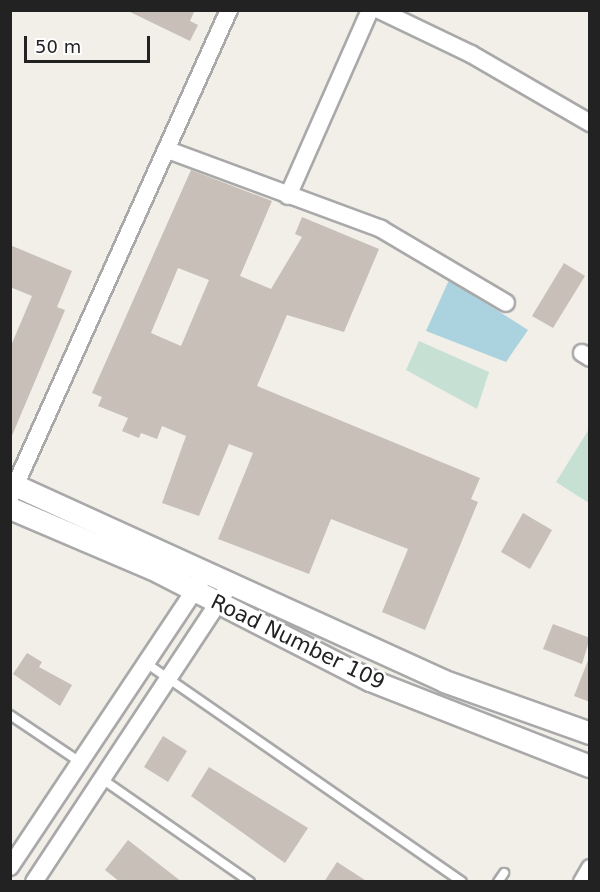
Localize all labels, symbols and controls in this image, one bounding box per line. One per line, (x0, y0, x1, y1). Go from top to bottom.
scale bar (27, 24, 153, 62)
text: 50 m (35, 36, 81, 57)
street label: Road Number 109 (207, 589, 389, 695)

